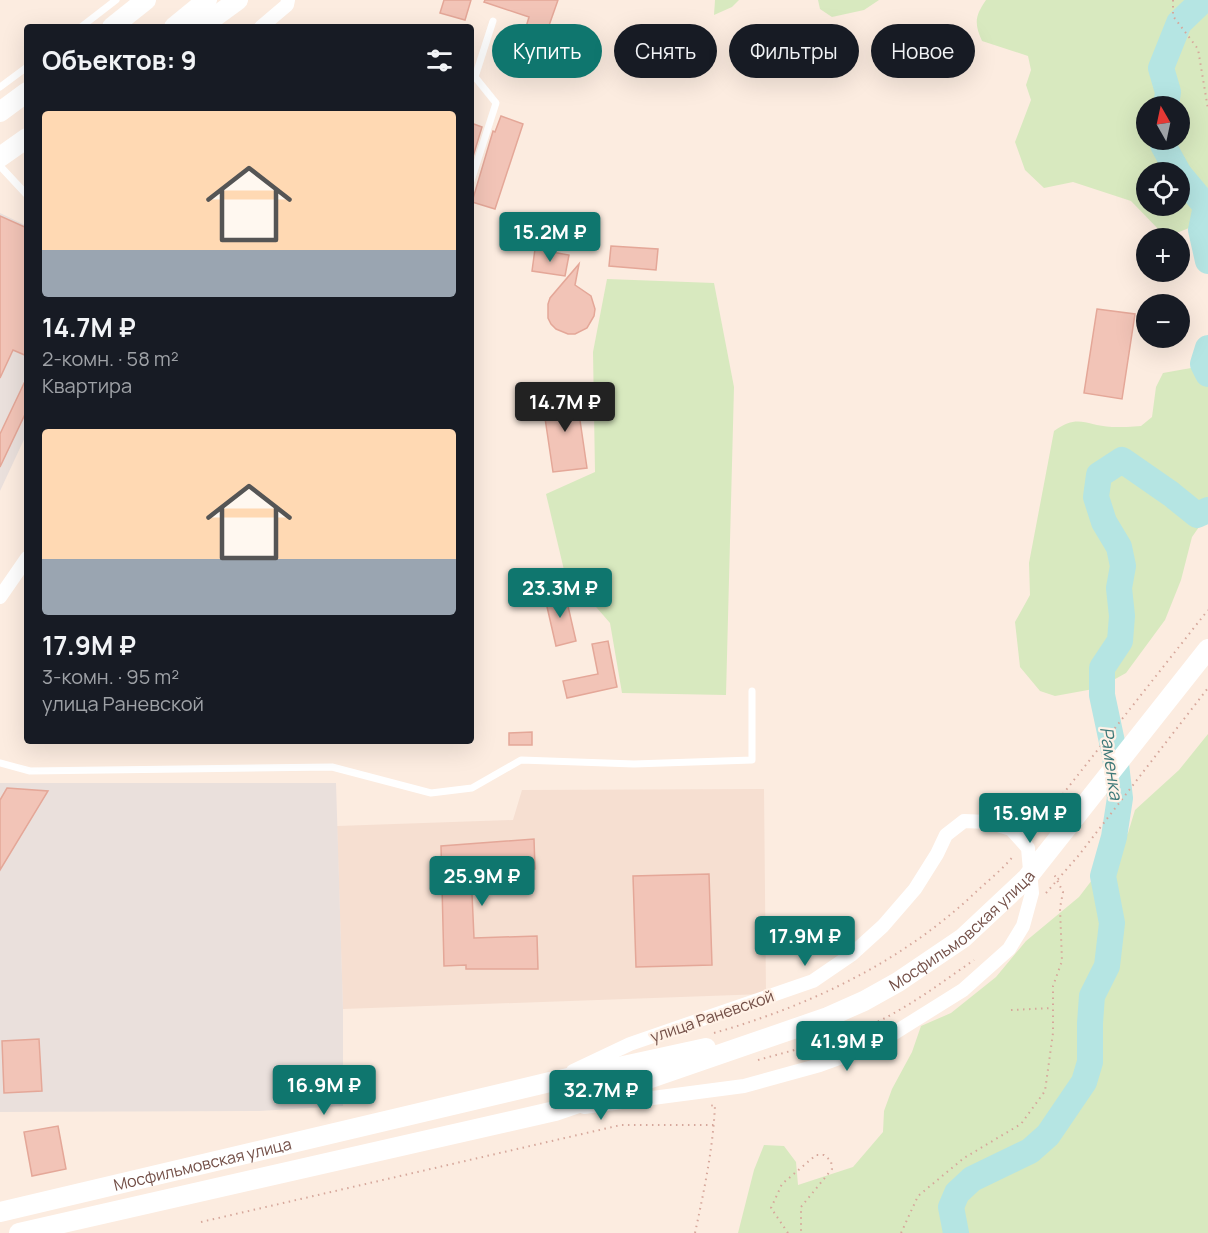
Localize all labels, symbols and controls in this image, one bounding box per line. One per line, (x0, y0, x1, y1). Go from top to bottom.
chip: Купить (492, 24, 602, 78)
chip: Снять (614, 24, 717, 78)
chip: Фильтры (729, 24, 859, 78)
chip: Новое (871, 24, 975, 78)
text: Объектов: 9 (42, 42, 197, 78)
icon: filters (423, 44, 456, 77)
north arrow (1136, 96, 1190, 150)
map controls (1136, 96, 1190, 348)
icon: home (195, 150, 303, 258)
button: locate (1136, 162, 1190, 216)
pin: 15.2M ₽ (495, 212, 605, 263)
text: 15.2M ₽ (513, 218, 587, 245)
button: + (1136, 228, 1190, 282)
button: − (1136, 294, 1190, 348)
text: 14.7M ₽ (42, 309, 136, 345)
text: 2-комн. · 58 m² (42, 345, 179, 372)
text: Квартира (42, 372, 132, 399)
pin: 14.7M ₽ (510, 382, 620, 433)
text: 14.7M ₽ (529, 388, 601, 415)
icon: home (195, 468, 303, 576)
pin: 23.3M ₽ (505, 568, 615, 619)
text: 23.3M ₽ (522, 574, 598, 601)
text: 17.9M ₽ (42, 627, 136, 663)
text: 3-комн. · 95 m² (42, 663, 179, 690)
text: улица Раневской (42, 690, 204, 717)
water label: Раменка (1095, 725, 1129, 802)
pin: 15.9M ₽ (975, 793, 1085, 844)
text: 15.9M ₽ (993, 799, 1067, 826)
pin: 25.9M ₽ (427, 856, 537, 907)
text: 25.9M ₽ (444, 862, 520, 889)
street label: Мосфильмовская улица (885, 866, 1040, 996)
pin: 17.9M ₽ (750, 916, 860, 967)
text: 17.9M ₽ (769, 922, 841, 949)
street label: улица Раневской (647, 985, 777, 1047)
pin: 41.9M ₽ (792, 1021, 902, 1072)
text: 41.9M ₽ (810, 1027, 884, 1054)
pin: 16.9M ₽ (269, 1065, 379, 1116)
pin: 32.7M ₽ (546, 1070, 656, 1121)
text: 16.9M ₽ (287, 1071, 361, 1098)
text: 32.7M ₽ (563, 1076, 639, 1103)
street label: Мосфильмовская улица (111, 1133, 294, 1196)

